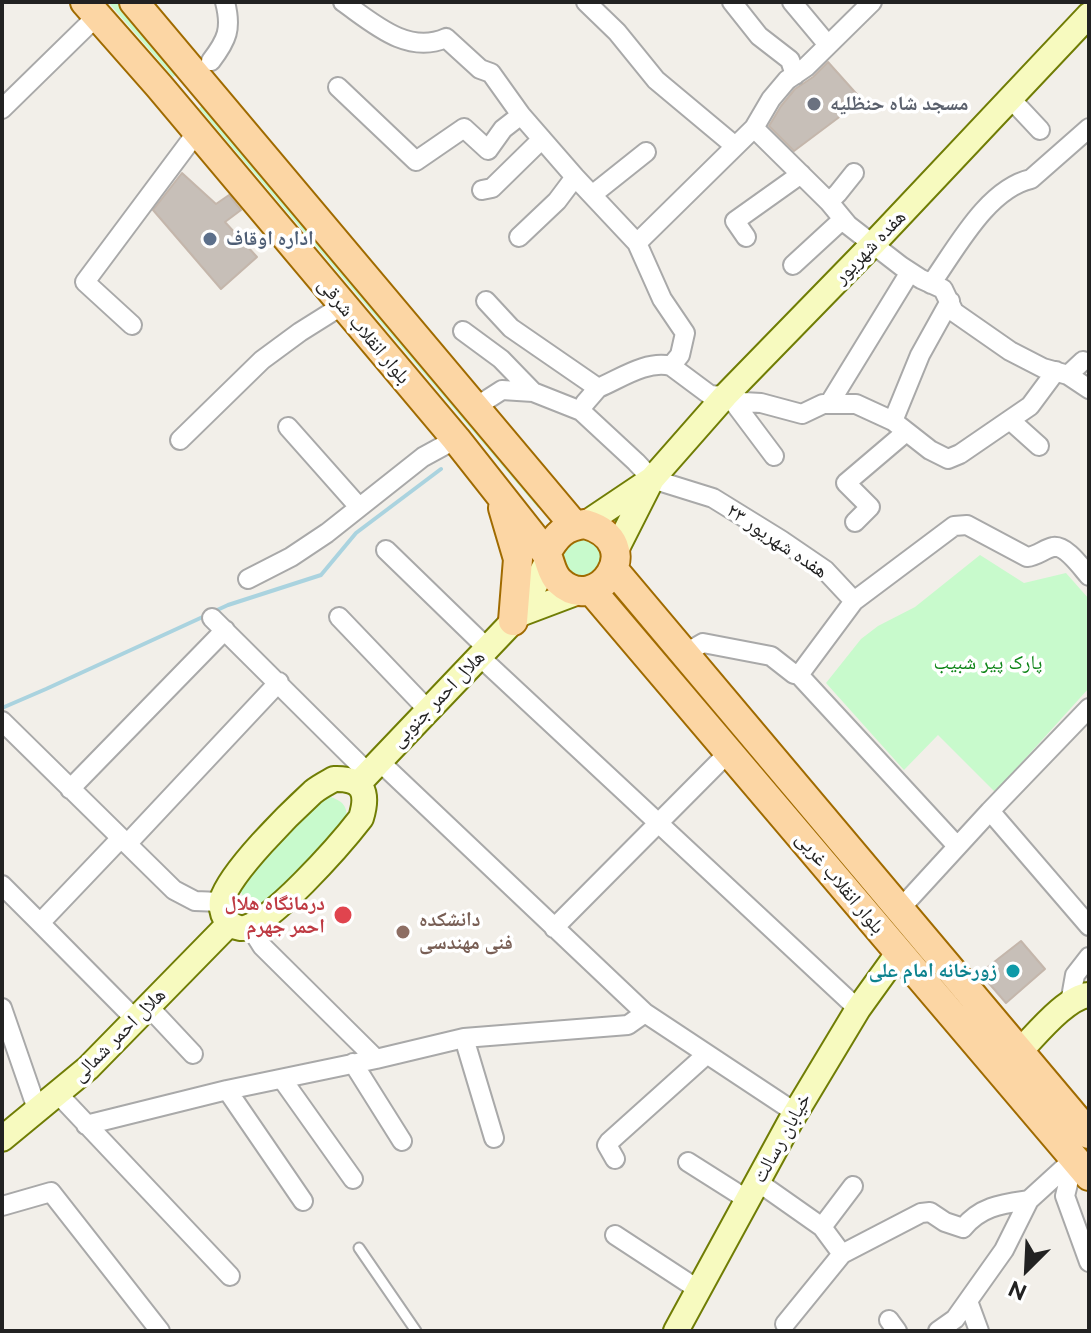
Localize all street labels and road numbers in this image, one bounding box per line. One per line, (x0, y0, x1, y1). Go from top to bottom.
street label: هفده شهریور (829, 205, 911, 289)
street label: بلوار انقلاب شرقی (313, 273, 415, 389)
street label: هفده شهریور ۲۳ (722, 498, 832, 584)
street label: هلال احمر جنوبی (386, 646, 490, 752)
street label: بلوار انقلاب غربی (790, 827, 890, 939)
street label: هلال احمر شمالی (67, 983, 171, 1087)
street label: خیابان رسالت (748, 1089, 816, 1187)

